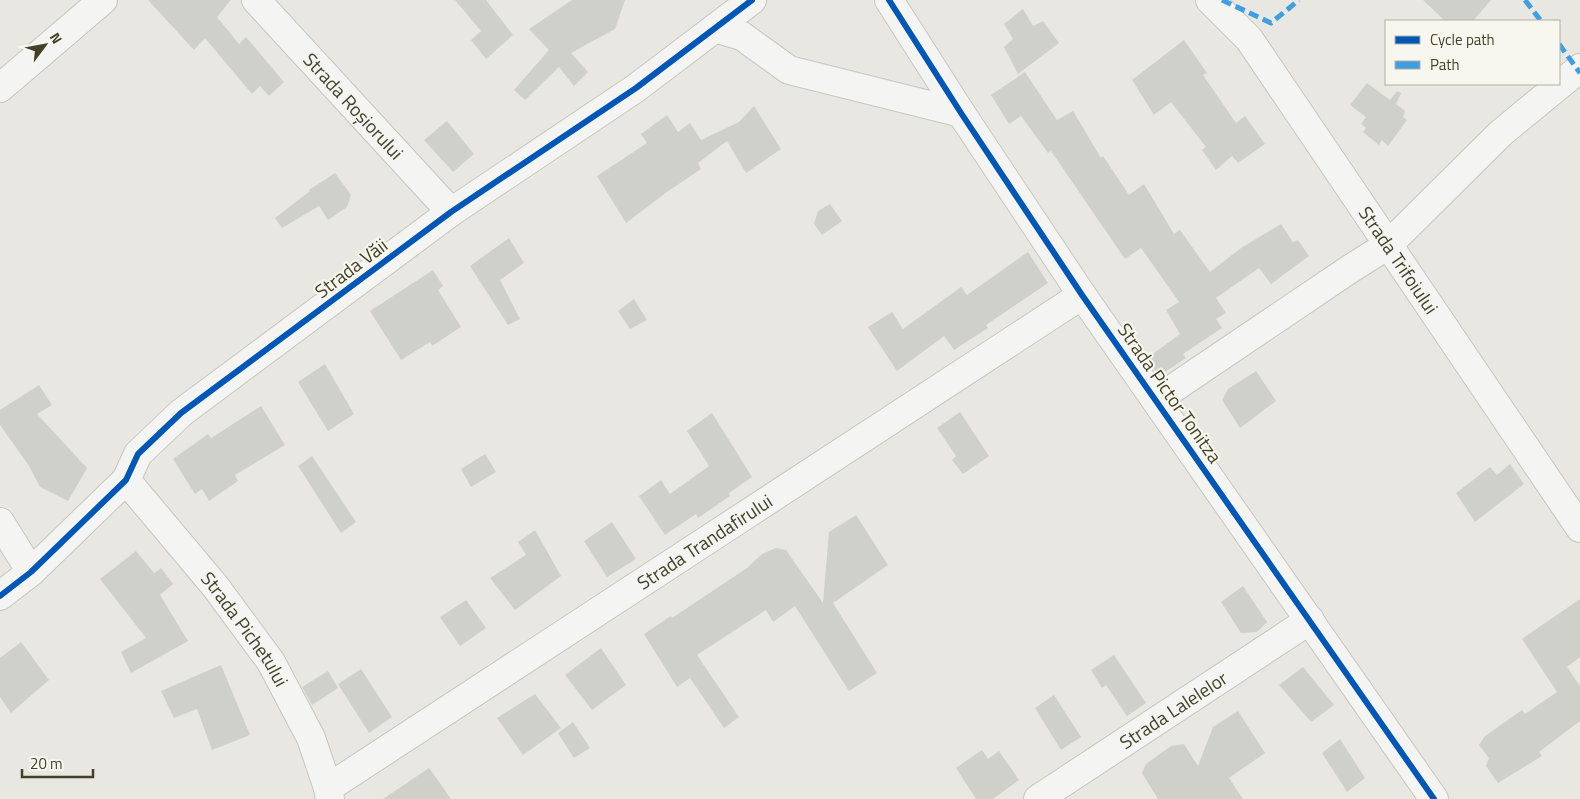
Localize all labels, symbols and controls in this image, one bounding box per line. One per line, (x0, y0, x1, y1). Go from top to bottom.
north arrow (20, 20, 70, 70)
legend (1385, 20, 1560, 85)
text: N (45, 28, 68, 48)
text: Cycle path (1430, 28, 1495, 51)
street label: Strada Roșiorului (297, 46, 411, 166)
text: Path (1430, 53, 1460, 76)
street label: Strada Trifoiului (1352, 200, 1446, 320)
street label: Strada Văii (308, 230, 393, 305)
street label: Strada Pictor Tonitza (1111, 317, 1230, 469)
street label: Strada Trandafirului (631, 486, 778, 596)
street label: Strada Pichetului (194, 565, 296, 692)
street label: Strada Lalelelor (1113, 663, 1233, 756)
scale bar (22, 746, 94, 778)
text: 20 m (30, 752, 63, 775)

